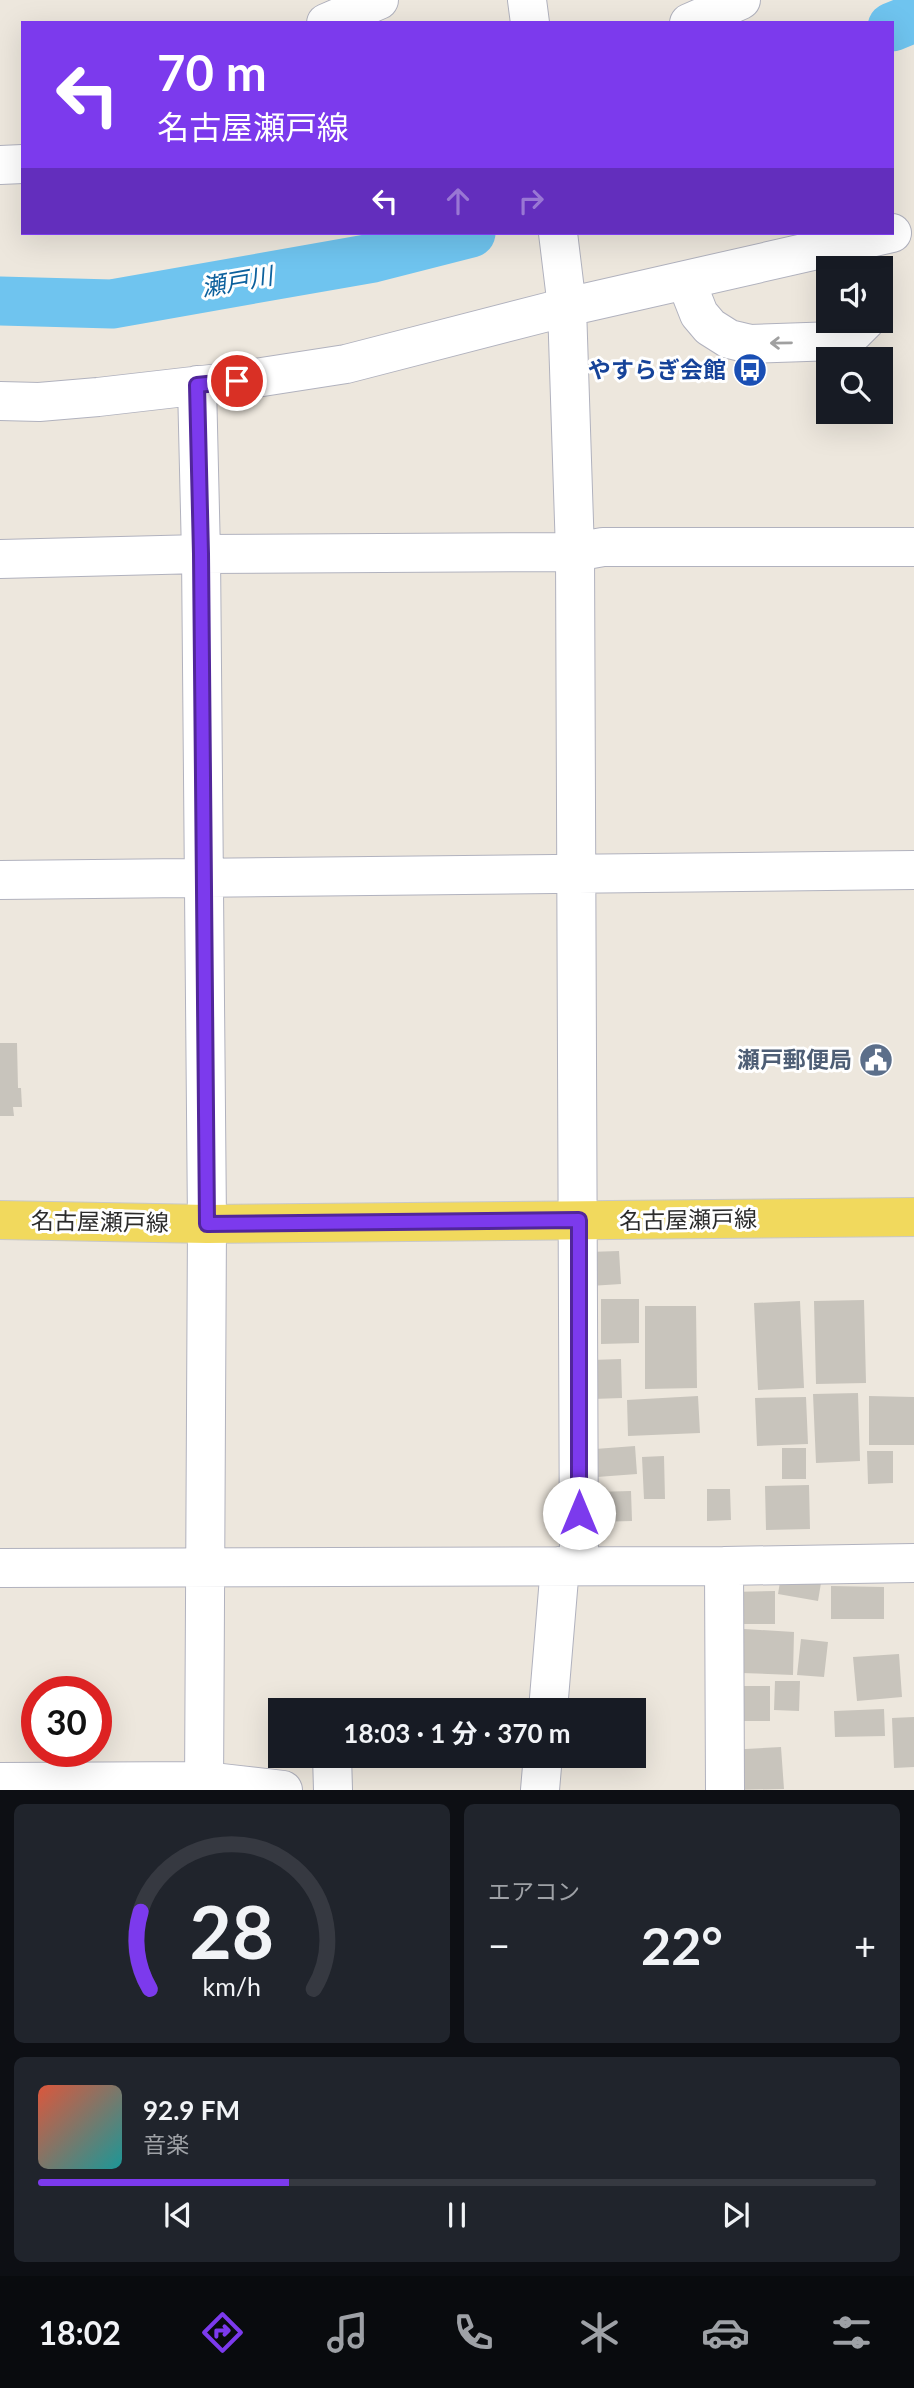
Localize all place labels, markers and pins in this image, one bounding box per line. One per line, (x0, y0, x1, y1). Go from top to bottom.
pin (207, 351, 267, 411)
bus stop icon: やすらぎ会館 (731, 351, 769, 389)
place label: やすらぎ会館 (588, 355, 726, 383)
public building icon: 瀬戸郵便局 (857, 1041, 895, 1079)
place label: 瀬戸郵便局 (737, 1045, 852, 1073)

